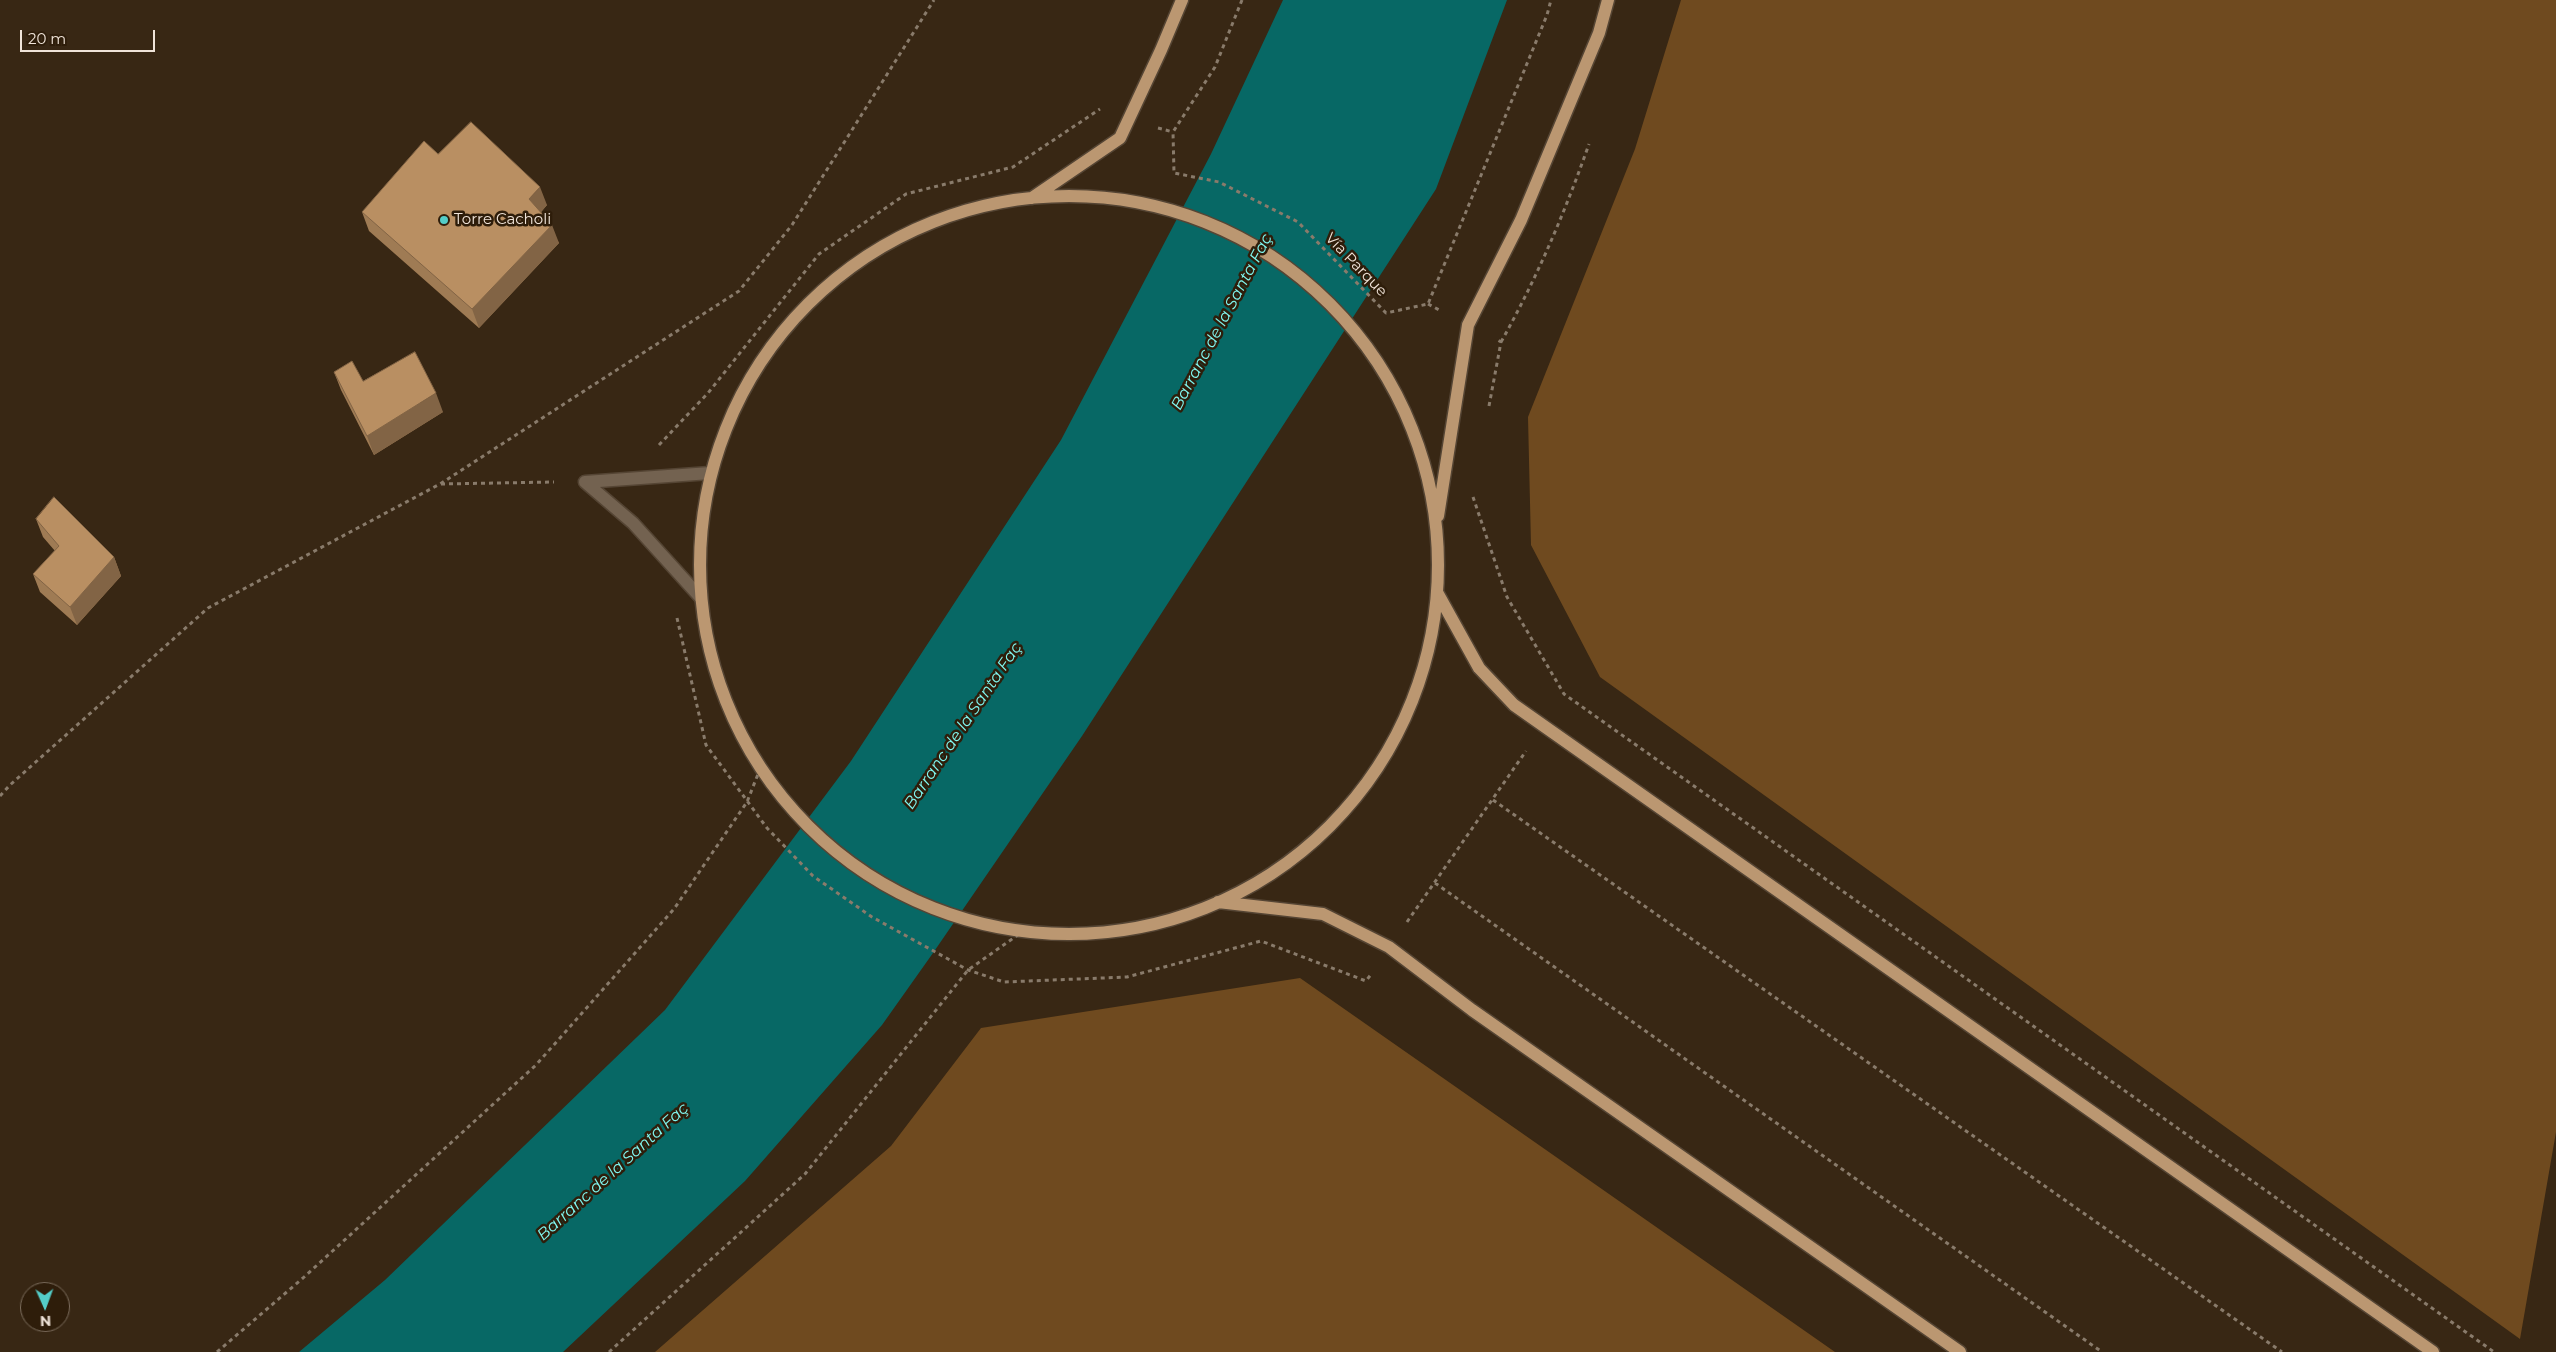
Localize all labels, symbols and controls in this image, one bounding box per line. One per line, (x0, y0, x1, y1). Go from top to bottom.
scale bar (22, 20, 158, 52)
text: 20 m (28, 29, 66, 48)
place label: Torre Cacholi (454, 211, 551, 229)
marker: Torre Cacholi (438, 214, 450, 226)
street label: Vía Parque (1321, 229, 1391, 301)
water label: Barranc de la Santa Faç (1167, 231, 1277, 413)
water label: Barranc de la Santa Faç (900, 639, 1026, 813)
water label: Barranc de la Santa Faç (533, 1099, 693, 1245)
north arrow (20, 1282, 70, 1332)
text: N (40, 1312, 51, 1330)

